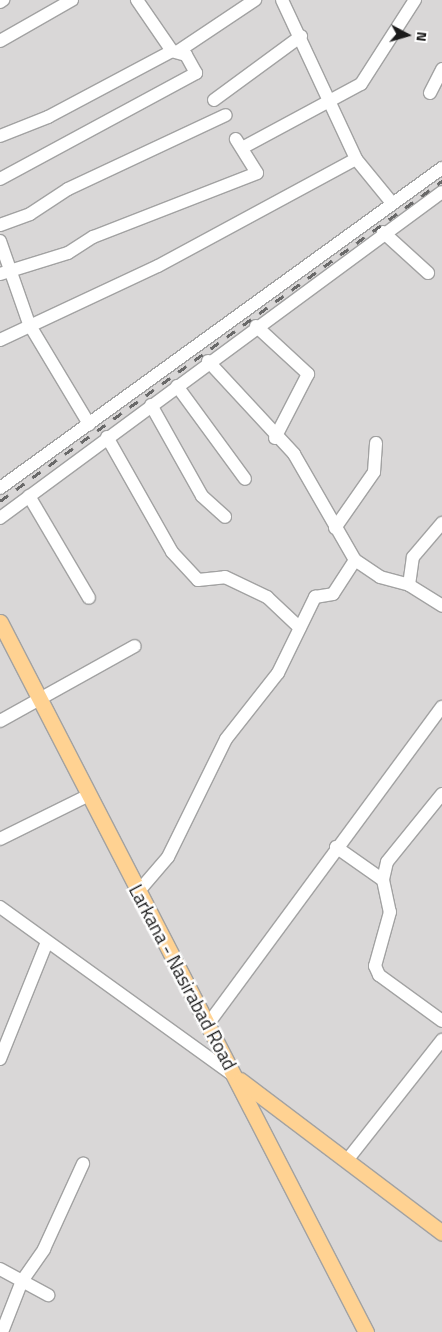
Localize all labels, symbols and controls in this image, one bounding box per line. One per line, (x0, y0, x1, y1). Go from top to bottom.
north arrow (382, 10, 432, 60)
text: N (411, 31, 433, 43)
street label: Larkana - Nasirabad Road (124, 880, 242, 1074)

